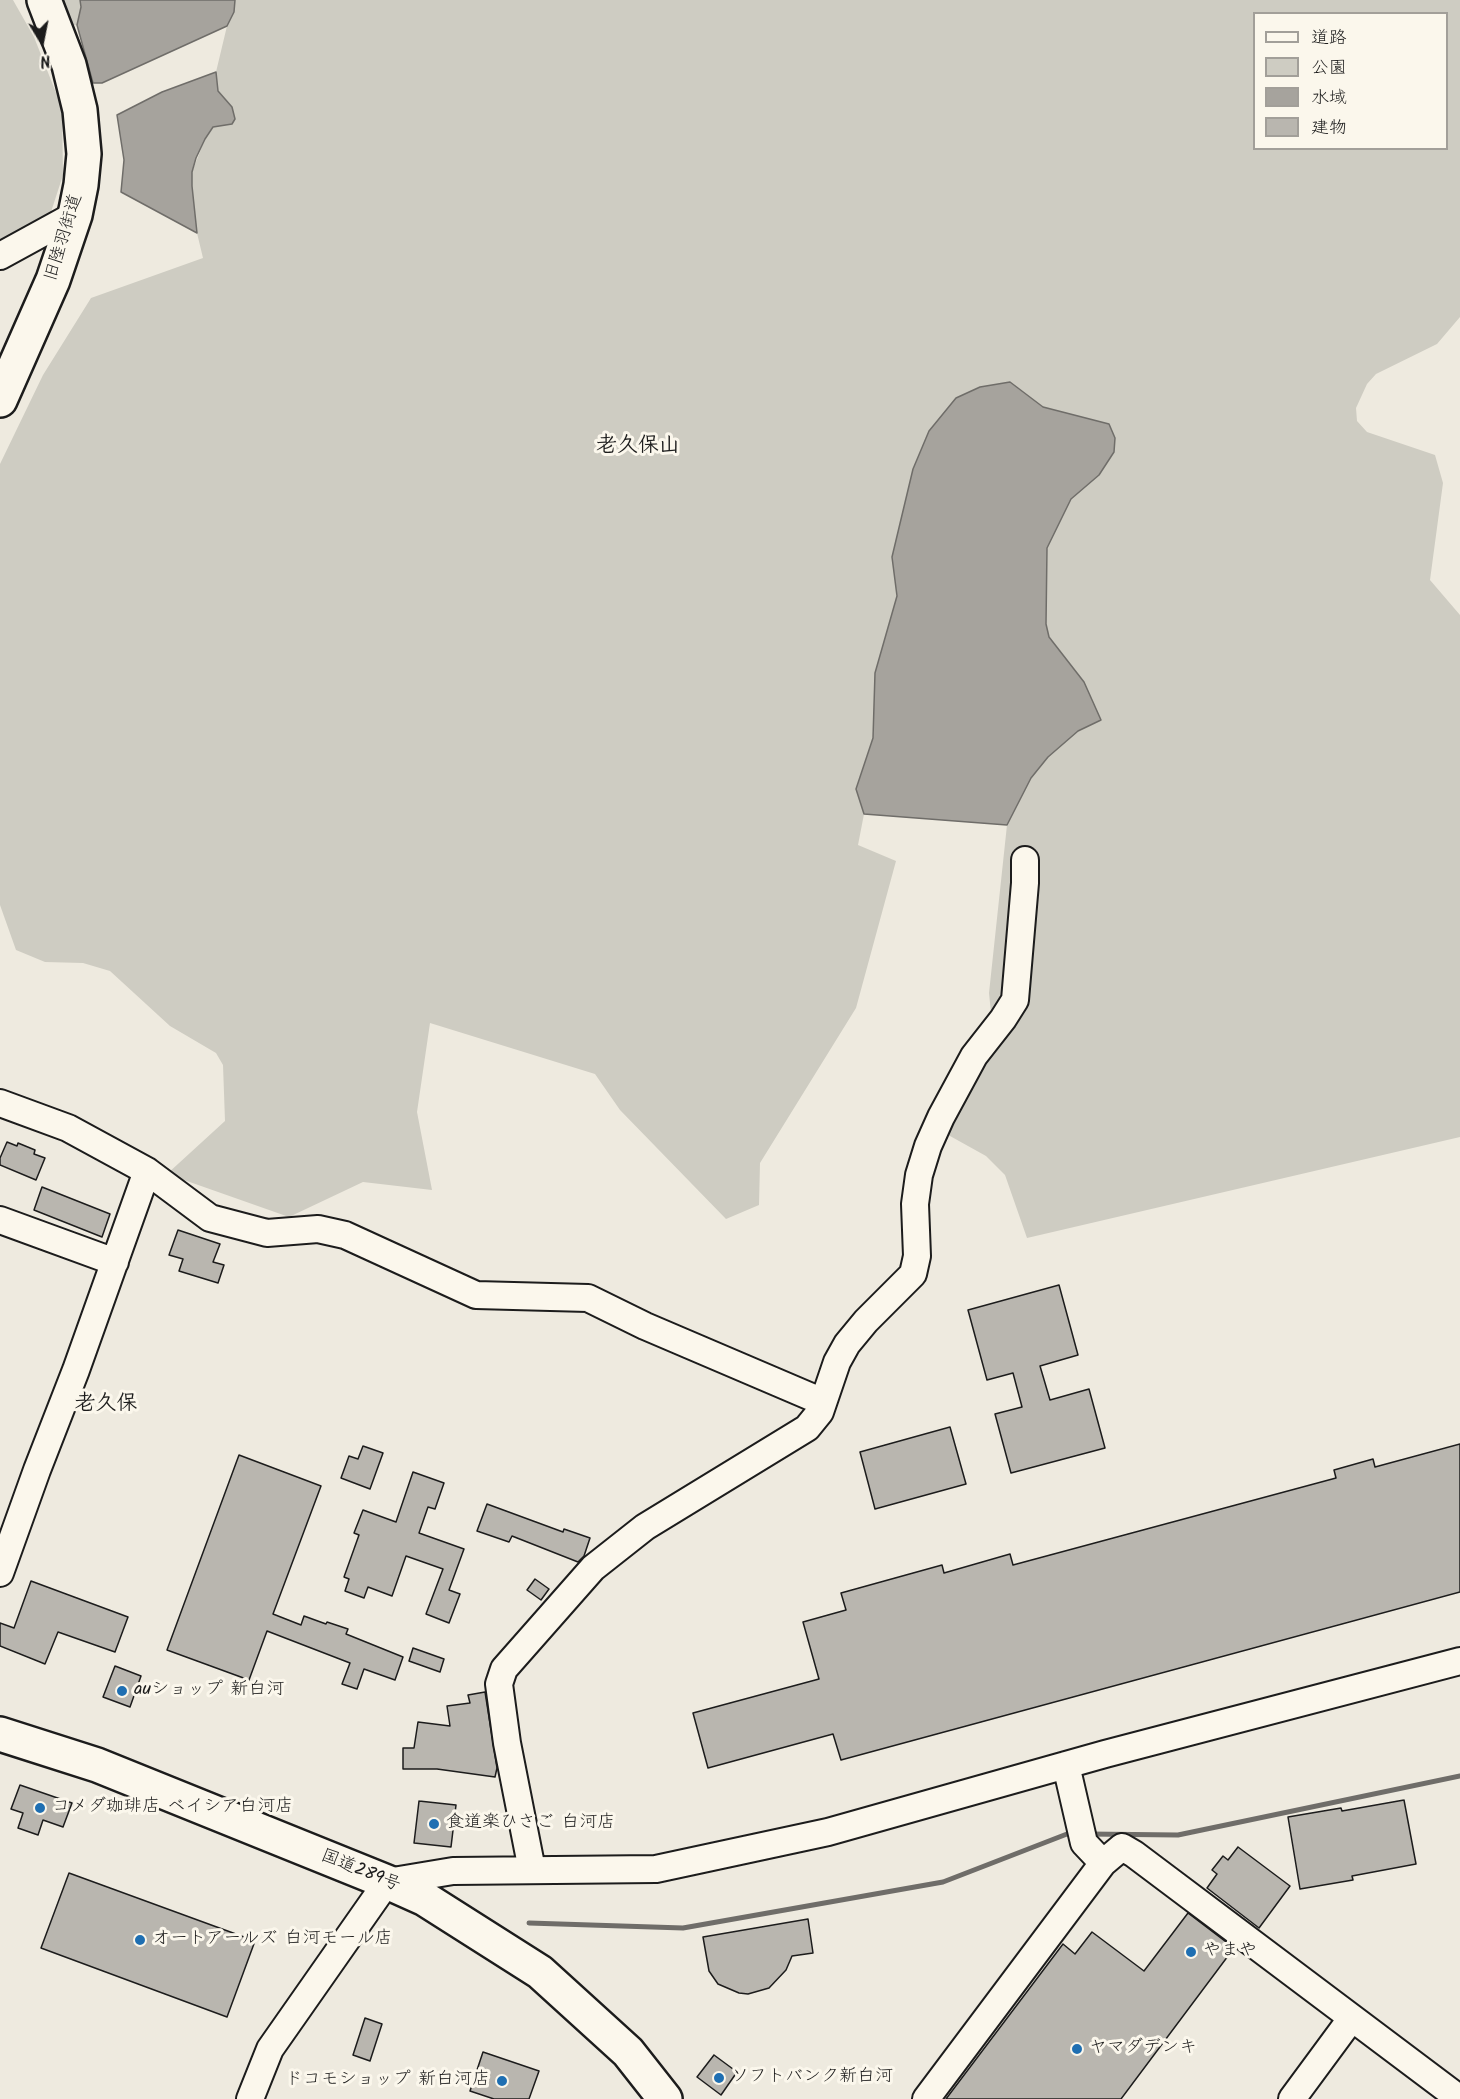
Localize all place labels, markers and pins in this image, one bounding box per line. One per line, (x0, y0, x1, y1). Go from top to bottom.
place label: auショップ 新白河 (134, 1680, 284, 1702)
marker: auショップ 新白河 (115, 1684, 129, 1698)
place label: コメダ珈琲店 ベイシア白河店 (52, 1797, 293, 1819)
marker: コメダ珈琲店 ベイシア白河店 (33, 1801, 47, 1815)
place label: 食道楽ひさご 白河店 (446, 1813, 615, 1835)
marker: 食道楽ひさご 白河店 (427, 1817, 441, 1831)
place label: オートアールズ 白河モール店 (152, 1929, 392, 1951)
marker: オートアールズ 白河モール店 (133, 1933, 147, 1947)
place label: やまや (1203, 1941, 1257, 1963)
marker: やまや (1184, 1945, 1198, 1959)
place label: ヤマダデンキ (1089, 2038, 1197, 2060)
marker: ヤマダデンキ (1070, 2042, 1084, 2056)
place label: ソフトバンク新白河 (731, 2067, 893, 2089)
place label: ドコモショップ 新白河店 (285, 2070, 490, 2092)
marker: ソフトバンク新白河 (712, 2071, 726, 2085)
marker: ドコモショップ 新白河店 (495, 2074, 509, 2088)

